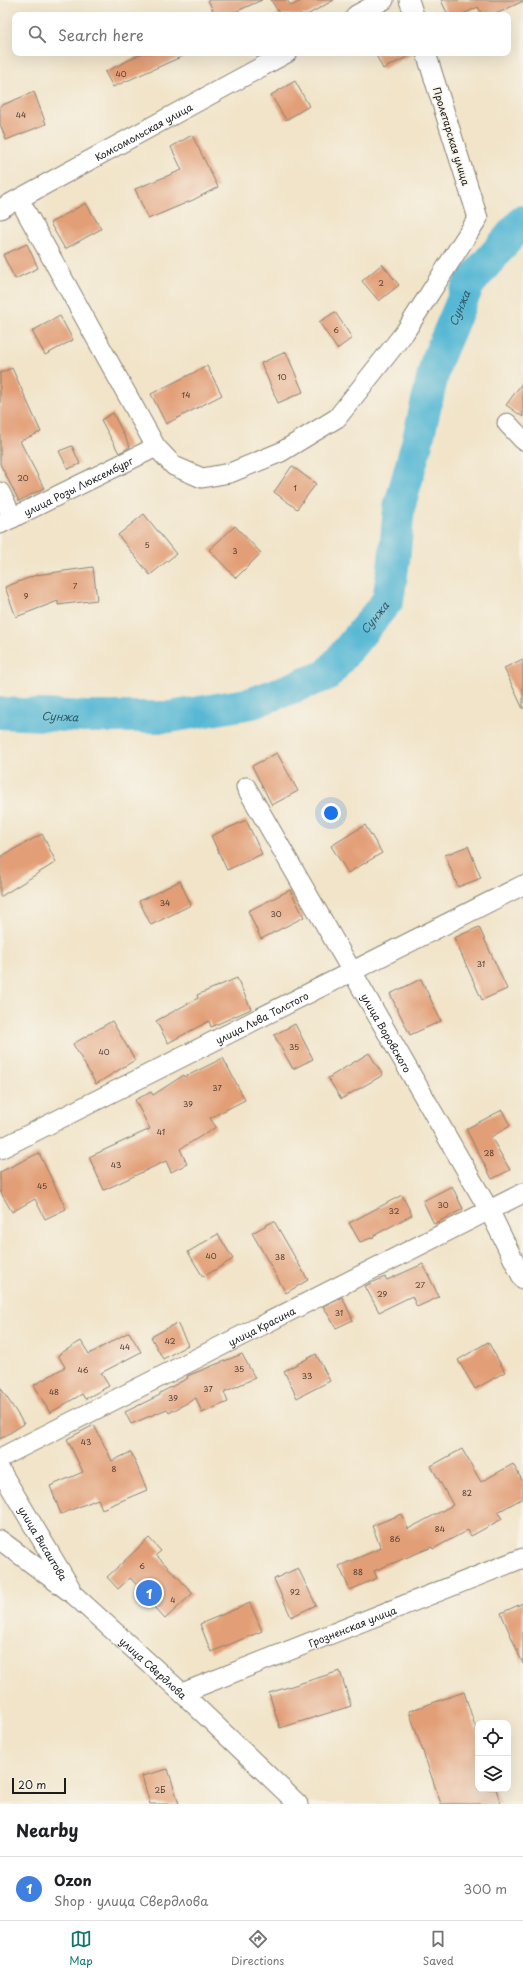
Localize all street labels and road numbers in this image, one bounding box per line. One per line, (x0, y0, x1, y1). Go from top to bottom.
street label: Пролетарская улица (430, 85, 474, 188)
street label: Комсомольская улица (92, 98, 195, 164)
street label: улица Розы Люксембург (21, 452, 136, 519)
street label: улица Льва Толстого (212, 987, 311, 1047)
street label: улица Воровского (358, 990, 416, 1075)
street label: улица Красина (225, 1302, 298, 1349)
street label: улица Висаитова (16, 1503, 72, 1584)
street label: Грозненская улица (306, 1601, 399, 1650)
street label: улица Свердлова (117, 1633, 191, 1702)

